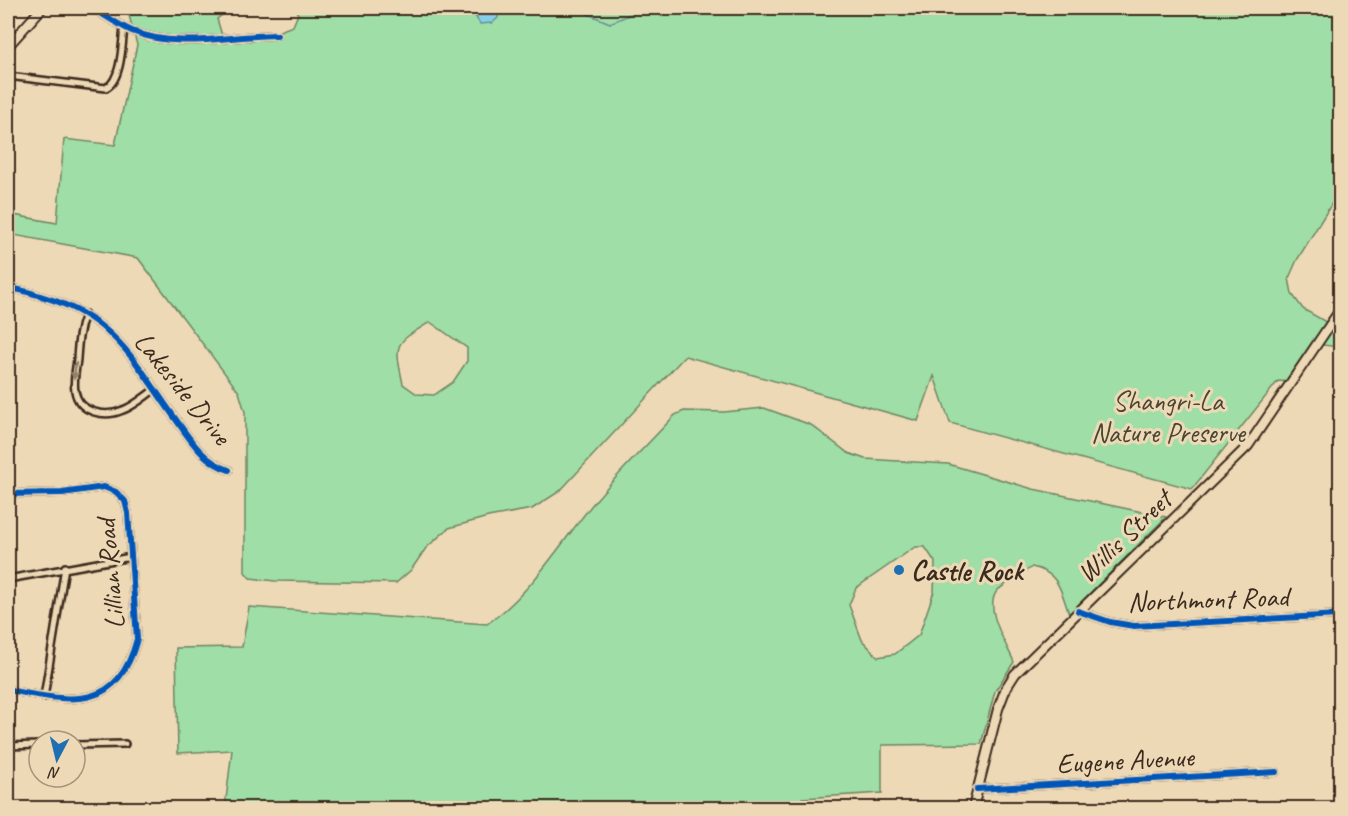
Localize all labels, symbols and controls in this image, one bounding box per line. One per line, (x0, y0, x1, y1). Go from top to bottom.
street label: Lakeside Drive (127, 324, 240, 453)
one-way arrow (71, 362, 80, 381)
park label: Shangri-La Nature Preserve (1091, 383, 1247, 450)
street label: Willis Street (1069, 480, 1181, 590)
street label: Lillian Road (87, 514, 132, 630)
place label: Castle Rock (911, 553, 1025, 588)
marker: Castle Rock (892, 563, 906, 577)
street label: Northmont Road (1127, 579, 1293, 619)
north arrow (27, 729, 87, 789)
street label: Eugene Avenue (1056, 739, 1196, 781)
text: N (46, 762, 61, 783)

